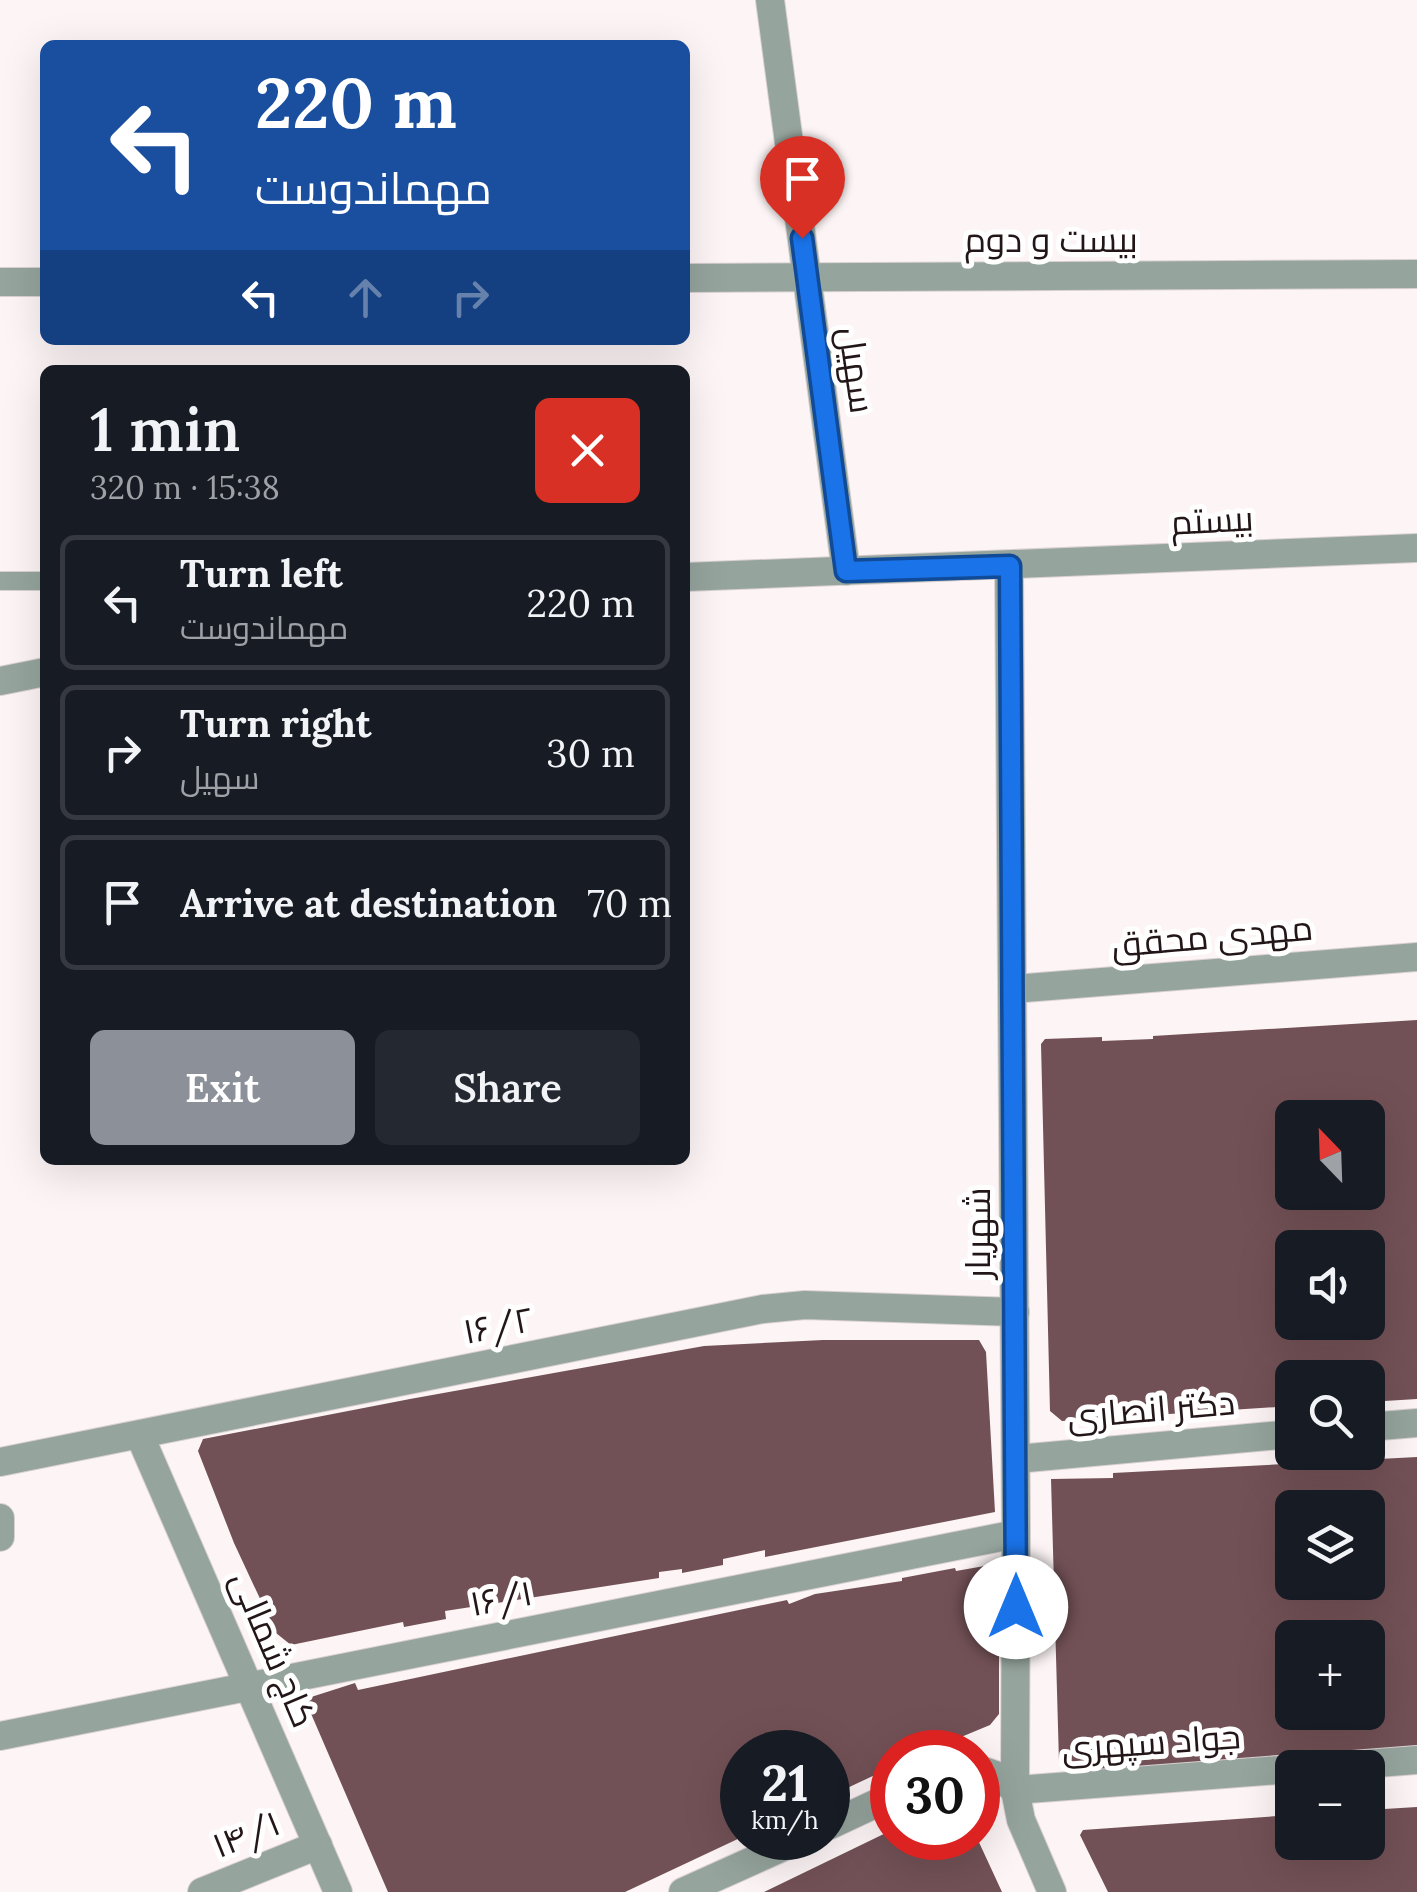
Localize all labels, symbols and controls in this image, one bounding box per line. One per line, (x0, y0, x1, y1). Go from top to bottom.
text: 220 m (255, 58, 457, 147)
icon: left (90, 80, 220, 210)
pin (760, 136, 845, 239)
icon: arrive (775, 151, 830, 206)
text: مهماندوست (255, 159, 492, 216)
street label: بیست و دوم (964, 217, 1138, 264)
icon: left (233, 270, 288, 325)
icon: ahead (338, 270, 393, 325)
icon: right (443, 270, 498, 325)
street label: سهیل (829, 324, 885, 416)
text: 1 min (90, 391, 240, 467)
button: close (535, 398, 640, 503)
text: 320 m · 15:38 (90, 467, 280, 508)
street label: بیستم (1169, 495, 1255, 547)
text: Turn left (180, 549, 343, 597)
icon: left (95, 575, 150, 630)
text: 220 m (527, 579, 635, 627)
text: مهماندوست (180, 607, 348, 648)
text: Turn right (180, 699, 371, 747)
icon: right (95, 725, 150, 780)
text: 30 m (546, 729, 635, 777)
text: سهیل (180, 757, 259, 798)
icon: arrive (95, 875, 150, 930)
text: Arrive at destination (180, 879, 557, 927)
text: 70 m (587, 879, 672, 927)
street label: مهدی محقق (1109, 905, 1315, 967)
button: Exit (90, 1030, 355, 1145)
button: Share (375, 1030, 640, 1145)
north arrow (1275, 1100, 1385, 1210)
map controls (1275, 1100, 1385, 1860)
street label: شهریار (955, 1187, 1000, 1281)
button: sound (1275, 1230, 1385, 1340)
street label: ۱۶/۲ (459, 1296, 537, 1354)
button: search (1275, 1360, 1385, 1470)
street label: دکتر انصاری (1065, 1379, 1237, 1439)
button: layers (1275, 1490, 1385, 1600)
position arrow (964, 1555, 1068, 1659)
street label: کاج شمالی (220, 1564, 327, 1734)
street label: ۱۶/۱ (466, 1570, 536, 1626)
button: + (1275, 1620, 1385, 1730)
street label: جواد سپهری (1060, 1713, 1242, 1771)
speed limit sign: 30 (870, 1730, 1000, 1860)
button: − (1275, 1750, 1385, 1860)
text: 21 (762, 1751, 808, 1815)
street label: ۱۴/۱ (206, 1800, 286, 1868)
text: km/h (751, 1804, 819, 1836)

